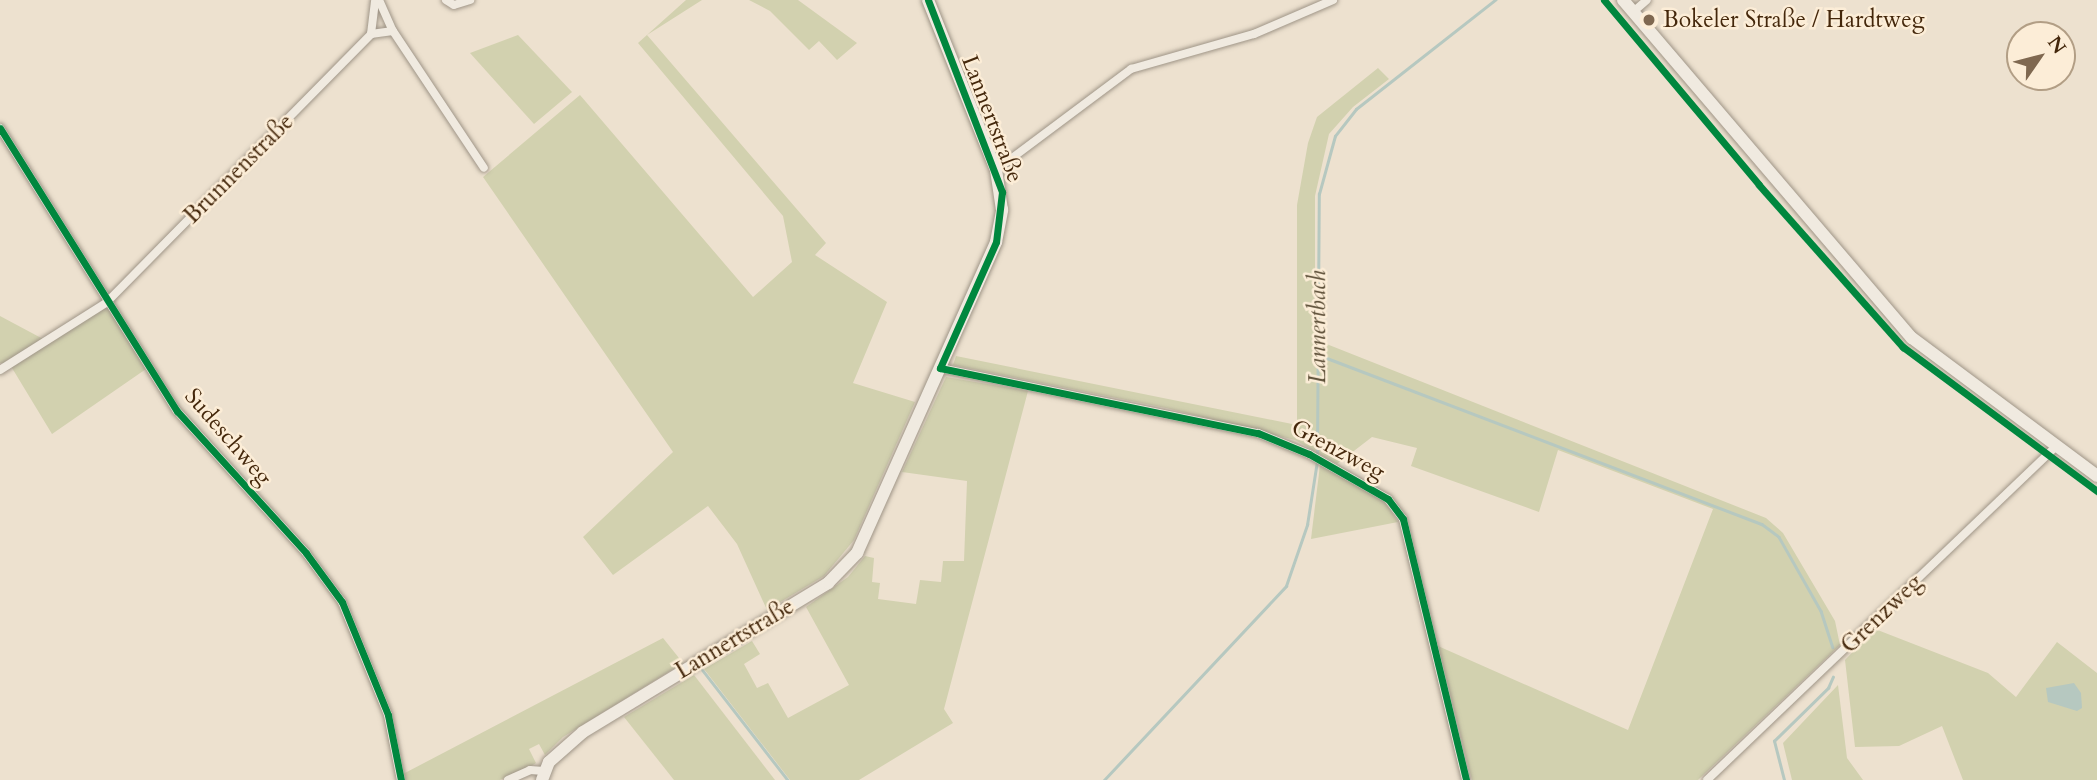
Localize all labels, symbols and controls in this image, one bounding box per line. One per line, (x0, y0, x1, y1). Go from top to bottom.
place label: Bokeler Straße / Hardtweg (1663, 6, 1925, 34)
marker: Bokeler Straße / Hardtweg (1641, 12, 1657, 28)
north arrow (2006, 21, 2076, 91)
text: N (2041, 31, 2072, 59)
street label: Lannertstraße (955, 52, 1029, 186)
street label: Brunnenstraße (178, 108, 300, 230)
water label: Lannertbach (1304, 270, 1332, 384)
street label: Sudeschweg (178, 383, 278, 491)
street label: Grenzweg (1286, 414, 1390, 486)
street label: Grenzweg (1836, 569, 1928, 659)
street label: Lannertstraße (671, 593, 799, 685)

